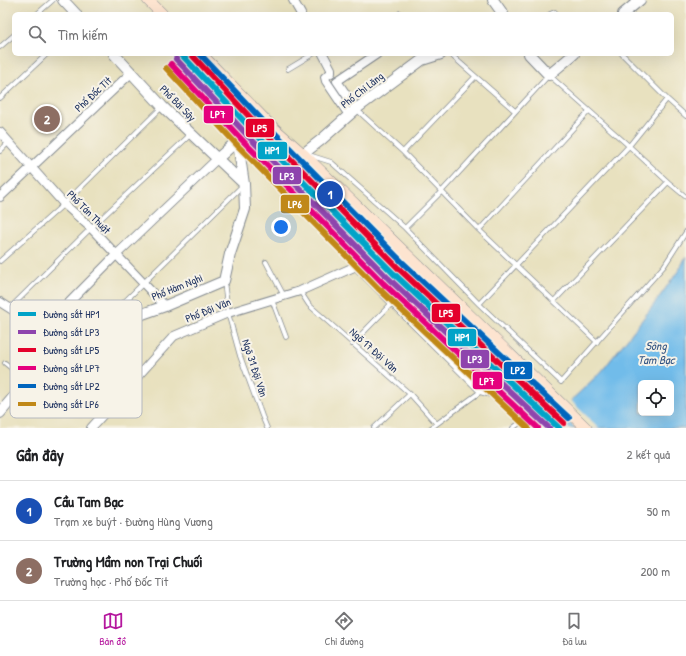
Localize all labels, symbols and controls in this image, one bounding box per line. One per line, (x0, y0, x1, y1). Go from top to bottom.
search box (12, 12, 674, 56)
icon: search (26, 23, 48, 45)
text: Tìm kiếm (58, 24, 108, 45)
street label: Phố Chi Lăng (338, 69, 386, 111)
street label: Phố Đốc Tít (72, 73, 115, 115)
street label: Phố Bãi Sậy (157, 82, 199, 124)
pin: 2 (34, 104, 60, 134)
line badge: LP7 (203, 105, 234, 124)
text: LP7 (211, 107, 226, 121)
line badge: LP5 (245, 118, 275, 138)
text: LP5 (253, 121, 267, 135)
line badge: HP1 (257, 141, 288, 160)
text: HP1 (265, 143, 279, 157)
line badge: LP3 (272, 166, 302, 185)
text: LP3 (280, 169, 294, 183)
pin: 1 (317, 179, 343, 209)
street label: Phố Tán Thuật (64, 187, 114, 237)
line badge: LP6 (280, 194, 310, 214)
text: LP6 (288, 197, 302, 211)
your location (271, 217, 291, 237)
street label: Phố Hàm Nghi (149, 270, 205, 304)
street label: Phố Đội Văn (183, 295, 233, 325)
legend (10, 300, 142, 418)
line badge: LP5 (431, 303, 461, 323)
text: LP5 (439, 306, 453, 320)
text: Đường sắt HP1 (43, 307, 100, 321)
text: Đường sắt LP3 (43, 325, 100, 339)
street label: Ngõ 17 Đội Văn (347, 325, 401, 376)
line badge: HP1 (447, 328, 477, 347)
text: HP1 (455, 330, 469, 344)
street label: Ngõ 31 Đội Văn (239, 337, 271, 399)
water label: Sông Tam Bạc (638, 337, 676, 368)
text: Đường sắt LP5 (43, 343, 100, 357)
line badge: LP3 (460, 349, 490, 369)
text: LP3 (468, 352, 482, 366)
text: Đường sắt LP7 (43, 361, 100, 375)
line badge: LP2 (503, 361, 533, 380)
text: LP2 (511, 363, 526, 377)
line badge: LP7 (472, 371, 503, 390)
text: LP7 (480, 374, 495, 388)
text: Đường sắt LP2 (43, 379, 100, 393)
map controls (638, 380, 674, 416)
button: locate (638, 380, 674, 416)
text: Đường sắt LP6 (43, 397, 100, 411)
text: Gần đây (16, 443, 64, 466)
text: 2 kết quả (627, 445, 670, 463)
text: Cầu Tam Bạc (54, 491, 123, 512)
text: 1 (27, 502, 31, 520)
text: 50 m (647, 502, 670, 520)
text: Trạm xe buýt · Đường Hùng Vương (54, 512, 213, 530)
text: Trường Mầm non Trại Chuối (54, 551, 203, 572)
text: 2 (26, 562, 32, 580)
text: 200 m (640, 562, 670, 580)
text: Trường học · Phố Đốc Tít (54, 572, 168, 590)
tab: Bản đồ (99, 610, 126, 648)
tab: Chỉ đường (324, 610, 364, 648)
tab: Đã lưu (562, 610, 587, 648)

